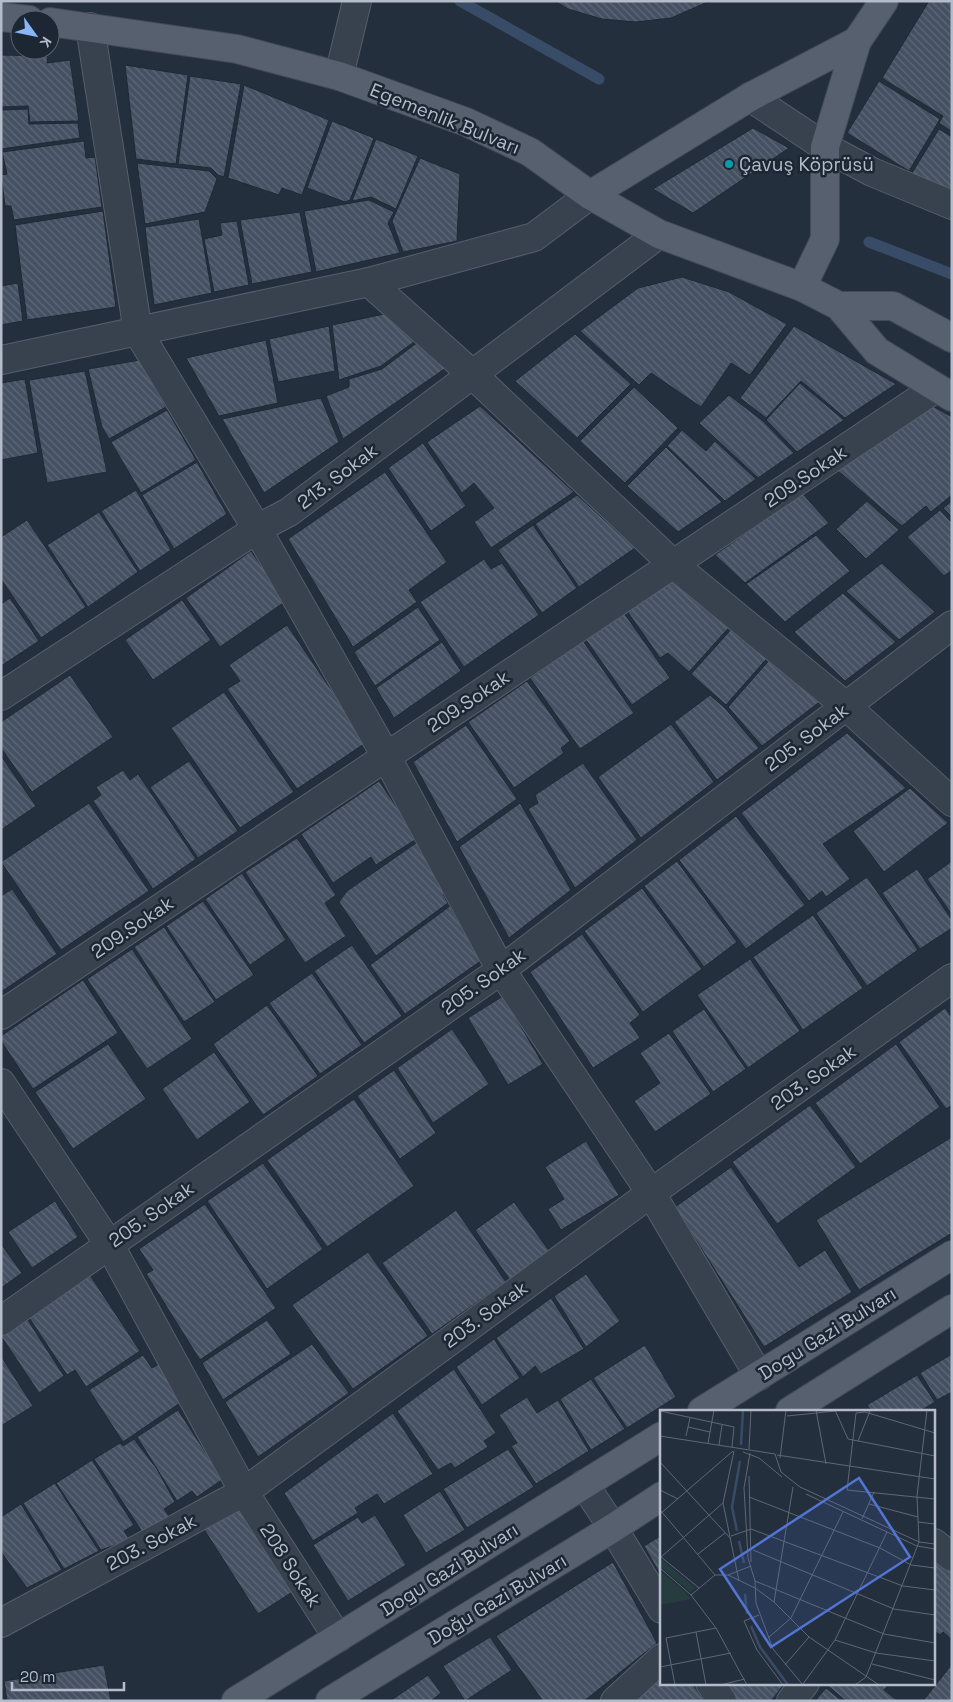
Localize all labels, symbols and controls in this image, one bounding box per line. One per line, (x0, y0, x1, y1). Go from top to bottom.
north arrow (10, 10, 60, 60)
text: K (36, 34, 56, 51)
street label: Egemenlik Bulvarı (366, 77, 523, 160)
place label: Çavuş Köprüsü (739, 152, 874, 177)
marker: Çavuş Köprüsü (723, 158, 735, 170)
street label: 213. Sokak (292, 438, 383, 515)
street label: 209.Sokak (759, 440, 851, 513)
street label: 209.Sokak (422, 665, 514, 738)
street label: 205. Sokak (759, 698, 853, 777)
street label: 209.Sokak (86, 891, 178, 964)
street label: 205. Sokak (436, 942, 531, 1021)
street label: 203. Sokak (766, 1039, 861, 1116)
street label: 205. Sokak (104, 1176, 199, 1253)
street label: 203. Sokak (438, 1275, 533, 1354)
street label: Dogu Gazi Bulvarı (754, 1281, 901, 1386)
inset map (660, 1410, 936, 1684)
street label: 203. Sokak (102, 1508, 201, 1577)
street label: Dogu Gazi Bulvarı (376, 1517, 523, 1622)
street label: 208 Sokak (254, 1519, 327, 1612)
street label: Doğu Gazi Bulvarı (423, 1548, 571, 1651)
scale bar (12, 1660, 125, 1692)
text: 20 m (20, 1667, 55, 1686)

